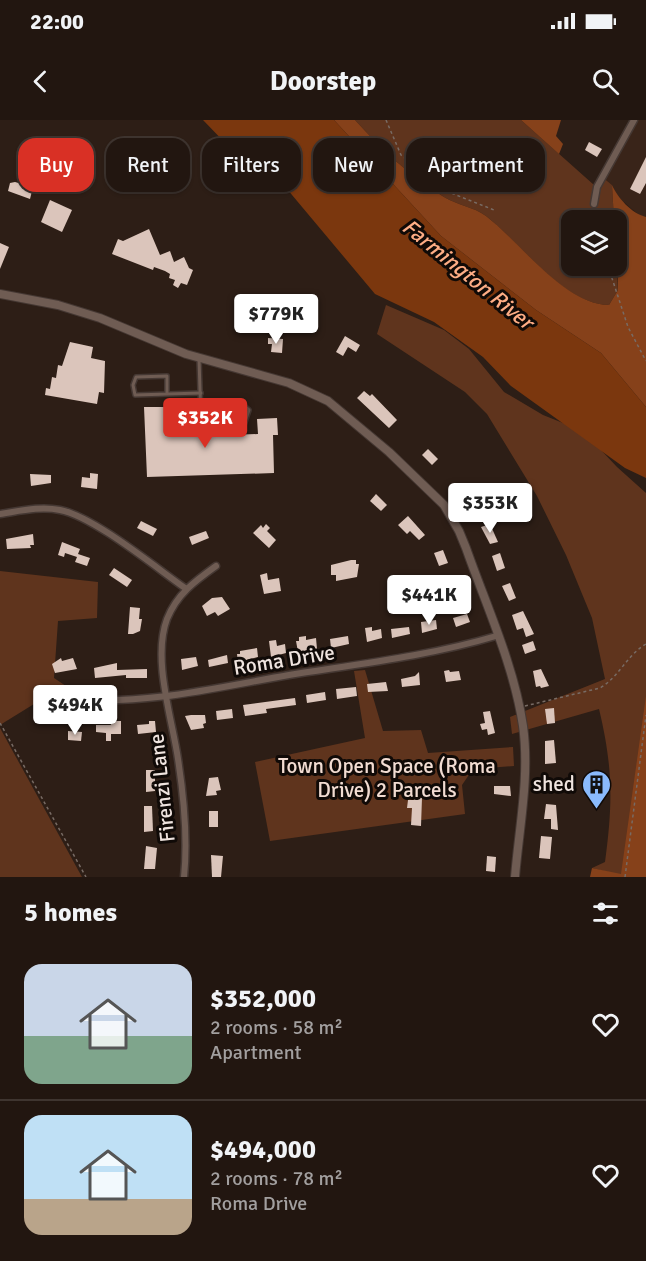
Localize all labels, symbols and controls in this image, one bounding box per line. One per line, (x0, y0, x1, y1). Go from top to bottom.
text: 22:00 (30, 8, 84, 35)
icon: back (24, 65, 57, 98)
text: Doorstep (270, 65, 376, 98)
icon: search (589, 65, 622, 98)
chip: Buy (18, 138, 94, 192)
chip: Rent (106, 138, 190, 192)
chip: Filters (202, 138, 301, 192)
chip: New (313, 138, 394, 192)
chip: Apartment (406, 138, 545, 192)
map controls (561, 210, 627, 276)
button: layers (561, 210, 627, 276)
water label: Farmington River (397, 213, 541, 337)
pin: $779K (234, 294, 318, 345)
text: $779K (248, 301, 304, 326)
pin: $352K (163, 398, 247, 449)
text: $352K (177, 405, 233, 430)
pin: $353K (448, 483, 532, 534)
text: $353K (462, 490, 518, 515)
pin: $441K (387, 575, 471, 626)
text: $441K (401, 582, 457, 607)
street label: Roma Drive (231, 639, 337, 681)
pin: $494K (33, 685, 117, 736)
text: $494K (47, 692, 103, 717)
street label: Firenzi Lane (143, 732, 181, 844)
park label: Town Open Space (Roma Drive) 2 Parcels (278, 753, 496, 803)
building icon: shed (580, 768, 612, 810)
place label: shed (533, 771, 575, 797)
text: 5 homes (24, 897, 117, 929)
icon: filters (589, 897, 622, 930)
text: $352,000 (210, 983, 316, 1015)
icon: home (72, 988, 144, 1060)
icon: heart (589, 1008, 622, 1041)
text: 2 rooms · 58 m² (210, 1015, 343, 1040)
text: Apartment (210, 1040, 302, 1065)
text: $494,000 (210, 1134, 316, 1166)
icon: home (72, 1139, 144, 1211)
icon: heart (589, 1159, 622, 1192)
text: 2 rooms · 78 m² (210, 1166, 343, 1191)
text: Roma Drive (210, 1191, 307, 1216)

